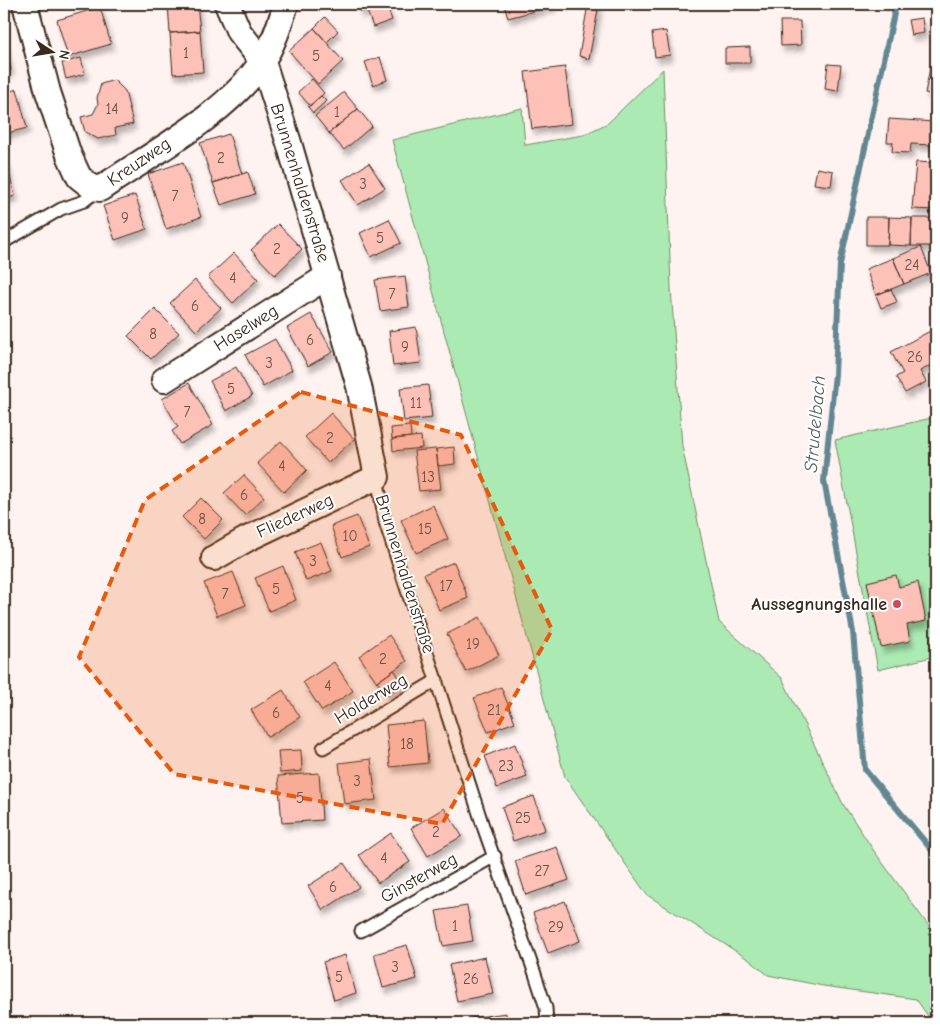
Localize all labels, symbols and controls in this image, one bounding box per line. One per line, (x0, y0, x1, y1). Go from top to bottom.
north arrow (28, 28, 78, 78)
house number: 1 (183, 44, 189, 62)
house number: 5 (312, 47, 320, 65)
text: N (55, 48, 73, 61)
house number: 14 (105, 100, 119, 118)
street label: Brunnenhaldenstraße (266, 101, 334, 265)
house number: 1 (334, 103, 340, 121)
street label: Kreuzweg (103, 133, 175, 191)
house number: 2 (217, 149, 225, 167)
house number: 3 (359, 175, 367, 193)
house number: 7 (171, 187, 179, 205)
house number: 9 (121, 209, 129, 227)
house number: 5 (376, 229, 384, 247)
house number: 2 (273, 240, 281, 258)
house number: 24 (904, 256, 920, 274)
house number: 4 (229, 269, 237, 287)
house number: 7 (388, 285, 396, 303)
house number: 6 (191, 297, 199, 315)
street label: Haselweg (210, 300, 282, 356)
house number: 8 (149, 325, 157, 343)
house number: 6 (306, 331, 314, 349)
house number: 9 (401, 338, 409, 356)
house number: 26 (907, 348, 923, 366)
house number: 3 (265, 354, 273, 372)
water label: Strudelbach (800, 375, 830, 473)
house number: 5 (227, 380, 235, 398)
house number: 11 (410, 394, 422, 412)
house number: 7 (183, 403, 191, 421)
house number: 2 (326, 429, 334, 447)
house number: 4 (278, 457, 286, 475)
house number: 13 (421, 468, 435, 486)
house number: 6 (240, 486, 248, 504)
street label: Fliederweg (253, 489, 337, 543)
street label: Brunnenhaldenstraße (371, 492, 439, 656)
house number: 8 (198, 510, 206, 528)
house number: 15 (418, 520, 432, 538)
house number: 10 (342, 527, 358, 545)
house number: 3 (309, 552, 317, 570)
house number: 17 (439, 577, 453, 595)
house number: 5 (272, 580, 280, 598)
house number: 7 (221, 585, 229, 603)
place label: Aussegnungshalle (751, 594, 887, 615)
marker: Aussegnungshalle (891, 598, 903, 610)
house number: 19 (466, 635, 480, 653)
house number: 2 (379, 650, 387, 668)
street label: Holderweg (331, 669, 411, 729)
house number: 4 (324, 677, 332, 695)
house number: 21 (487, 701, 501, 719)
house number: 6 (272, 704, 280, 722)
house number: 18 (400, 735, 414, 753)
house number: 23 (498, 757, 514, 775)
house number: 3 (353, 772, 361, 790)
house number: 5 (296, 789, 304, 807)
house number: 25 (515, 809, 531, 827)
house number: 2 (432, 823, 440, 841)
street label: Ginsterweg (377, 848, 461, 908)
house number: 4 (380, 849, 388, 867)
house number: 27 (535, 862, 549, 880)
house number: 6 (329, 878, 337, 896)
house number: 1 (452, 917, 458, 935)
house number: 29 (548, 918, 564, 936)
house number: 3 (391, 958, 399, 976)
house number: 5 (335, 968, 343, 986)
house number: 26 (463, 970, 479, 988)

